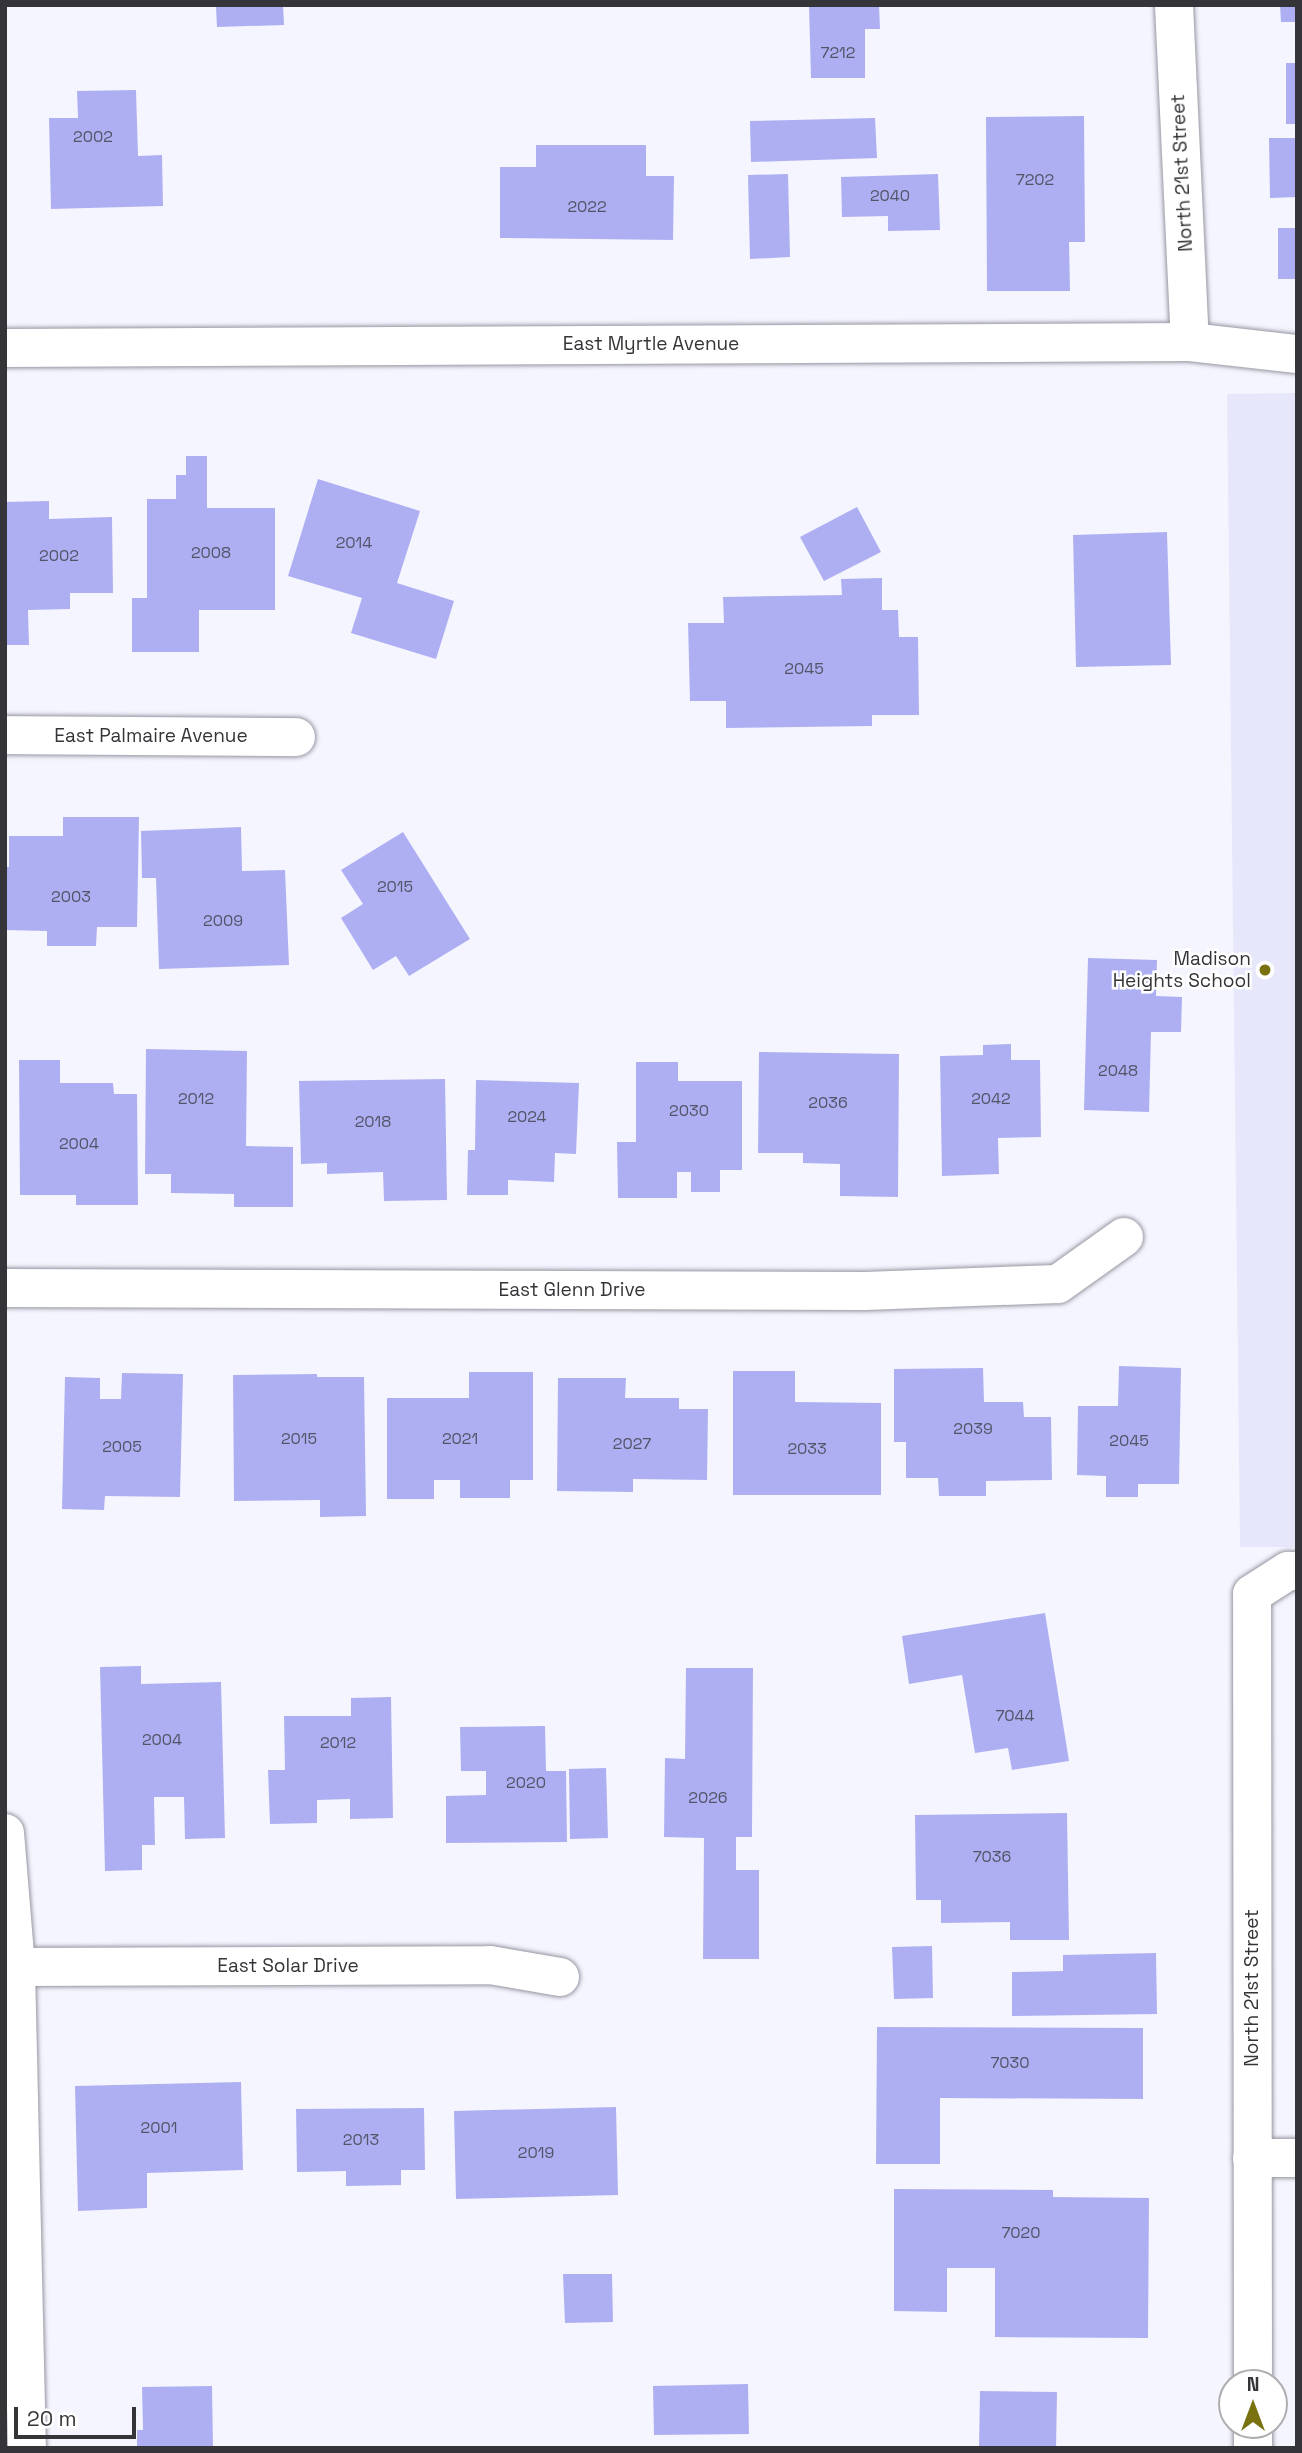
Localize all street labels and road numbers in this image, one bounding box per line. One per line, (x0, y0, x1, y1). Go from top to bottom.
street label: North 21st Street (1166, 94, 1198, 252)
street label: East Myrtle Avenue (563, 333, 739, 355)
street label: East Palmaire Avenue (54, 725, 248, 747)
street label: East Glenn Drive (498, 1279, 646, 1301)
street label: North 21st Street (1241, 1909, 1263, 2067)
street label: East Solar Drive (217, 1955, 359, 1977)

